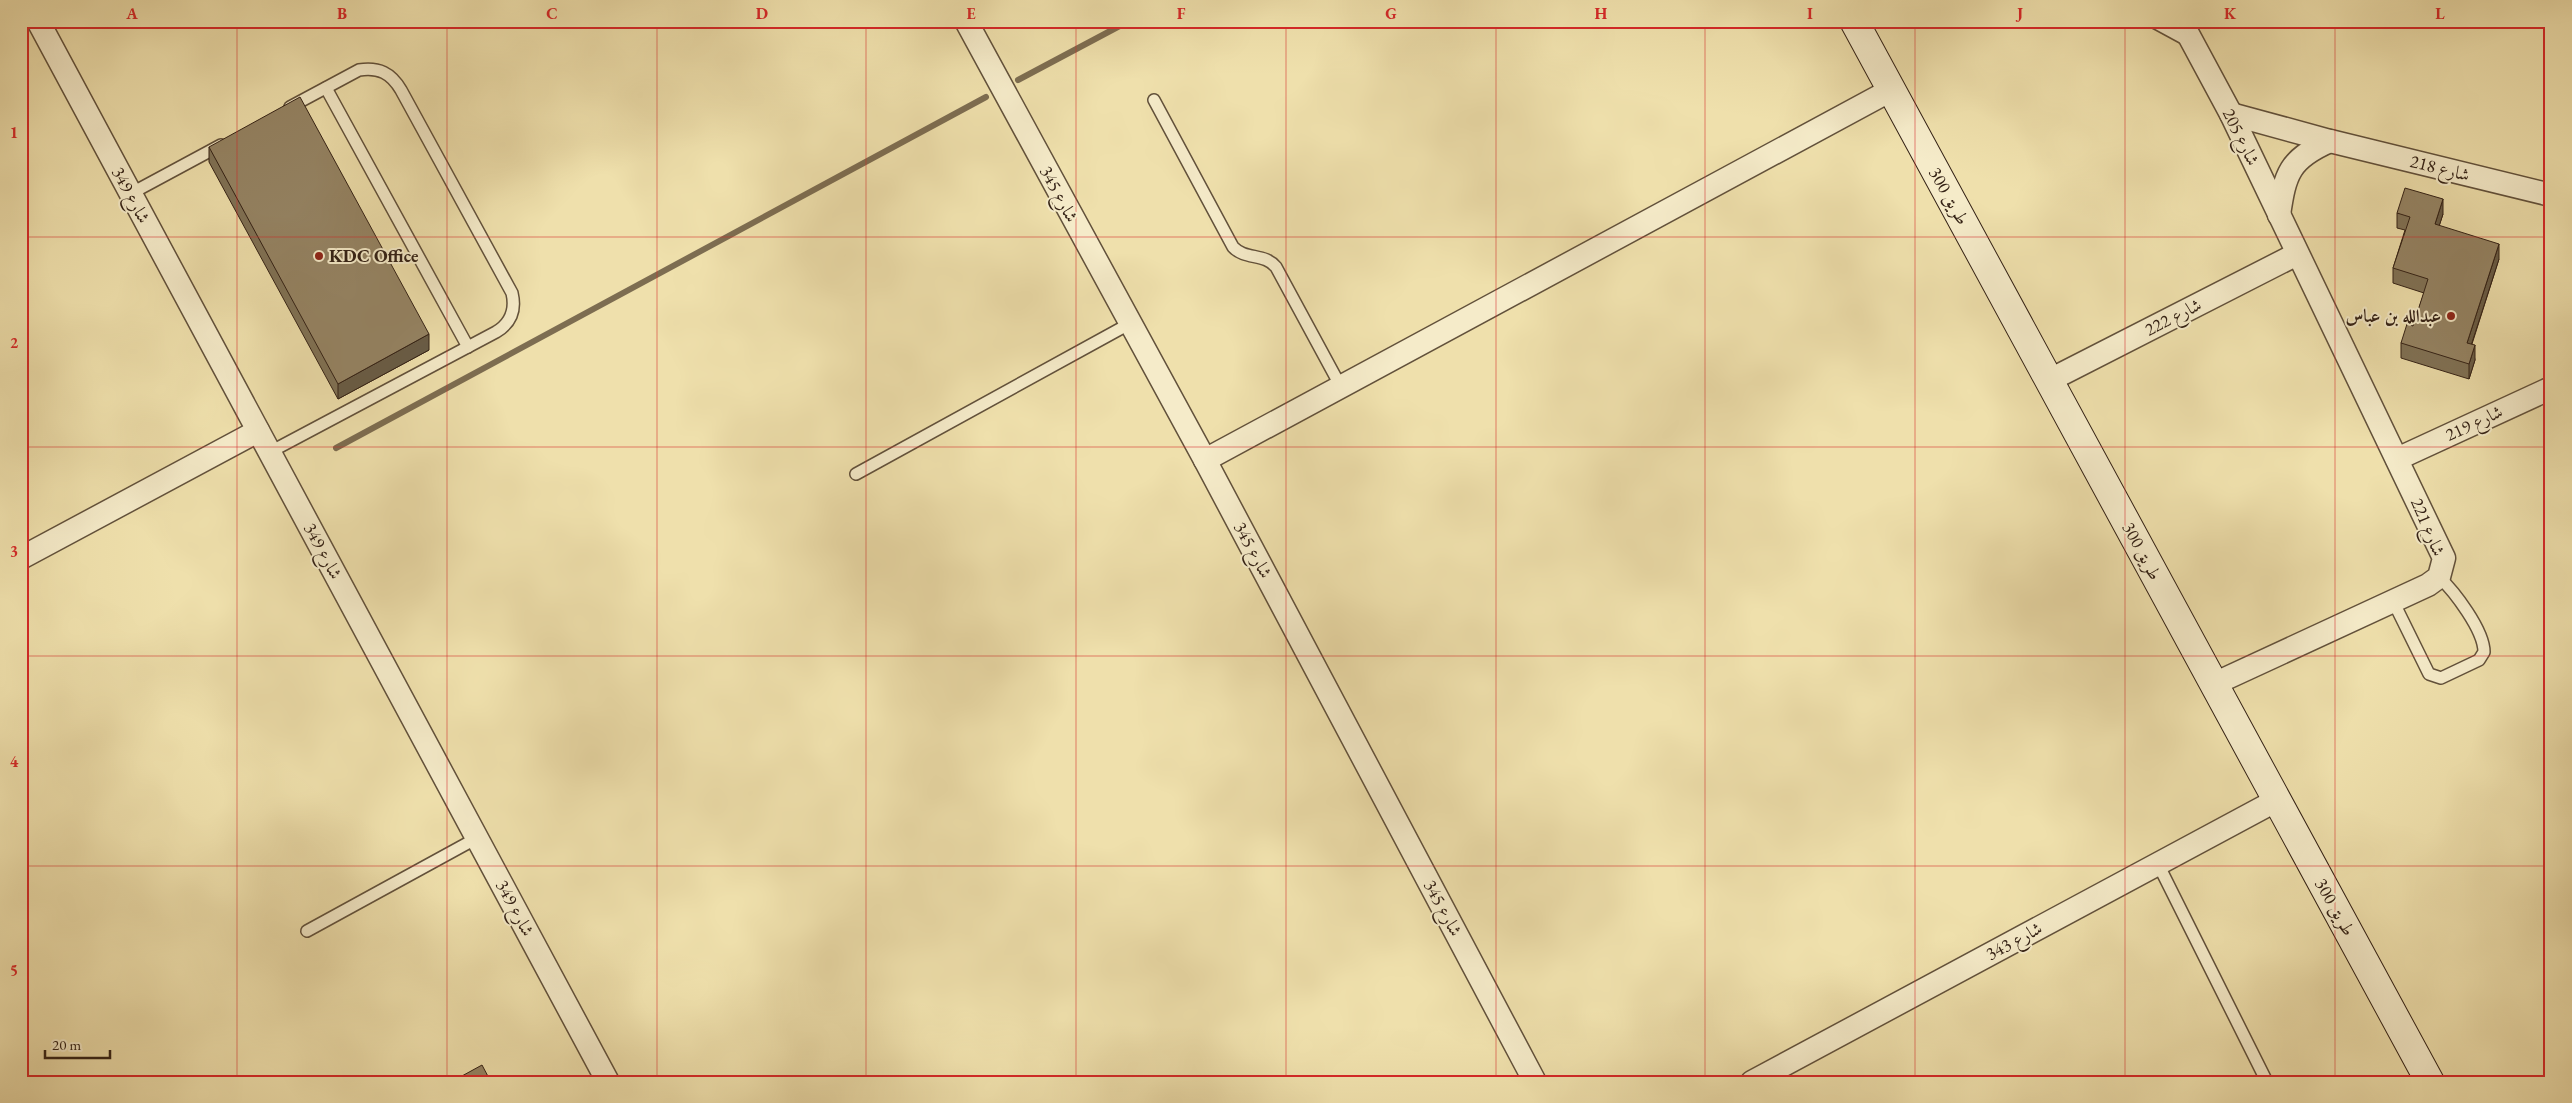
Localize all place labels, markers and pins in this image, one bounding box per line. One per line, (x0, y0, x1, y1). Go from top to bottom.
place label: KDC Office (329, 244, 419, 267)
marker: KDC Office (313, 250, 325, 262)
place label: عبدالله بن عباس (2345, 304, 2441, 327)
marker: عبدالله بن عباس (2445, 310, 2457, 322)

